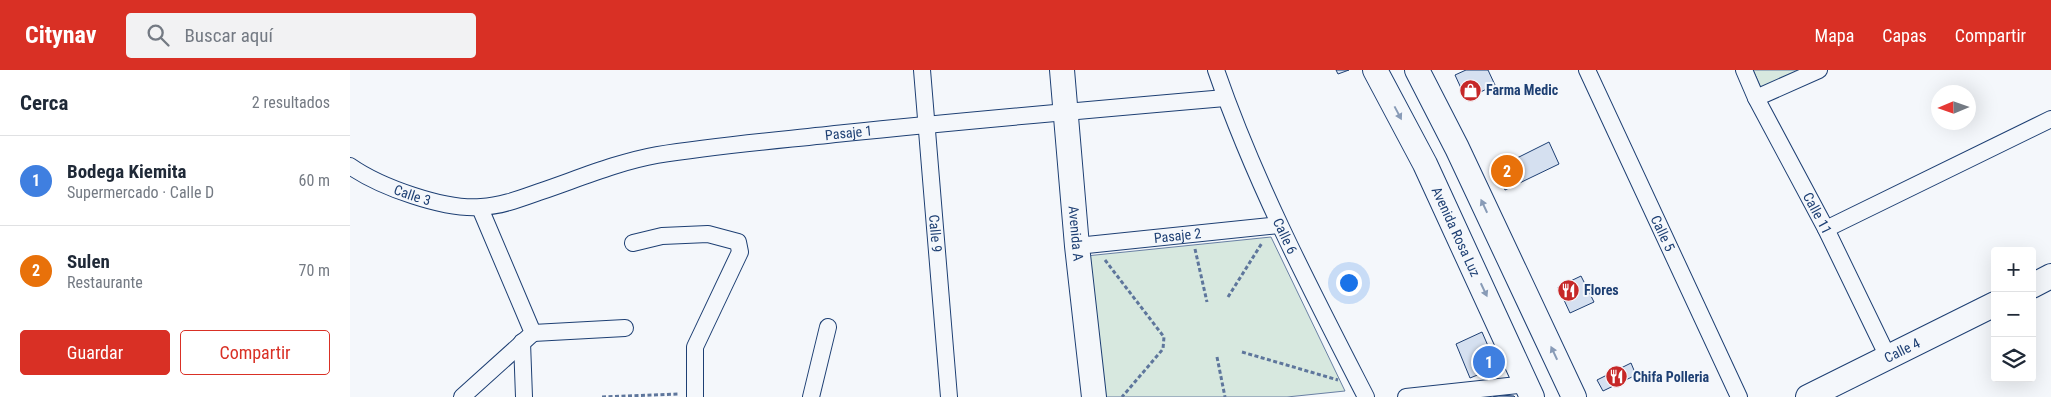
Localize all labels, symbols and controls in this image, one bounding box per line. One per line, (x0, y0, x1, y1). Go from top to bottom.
search box (126, 13, 476, 58)
text: Citynav (25, 21, 96, 49)
icon: search (144, 21, 172, 49)
text: Buscar aquí (184, 24, 273, 47)
text: Mapa (1815, 25, 1854, 46)
text: Capas (1882, 25, 1927, 46)
text: Compartir (1955, 25, 2026, 46)
shop icon: Farma Medic (1458, 78, 1482, 102)
place label: Farma Medic (1486, 82, 1559, 98)
north arrow (1931, 85, 1976, 130)
text: Cerca (20, 91, 68, 115)
text: 2 resultados (252, 93, 330, 112)
one-way arrow (1394, 106, 1402, 120)
street label: Pasaje 1 (824, 122, 873, 143)
pin: 2 (1491, 152, 1523, 190)
text: Bodega Kiemita (67, 160, 187, 183)
text: 1 (32, 171, 40, 190)
text: 60 m (298, 171, 330, 190)
street label: Calle 3 (392, 181, 433, 208)
text: Supermercado · Calle D (67, 183, 214, 202)
street label: Avenida Rosa Luz (1429, 184, 1484, 279)
street label: Calle 11 (1800, 190, 1835, 236)
one-way arrow (1480, 199, 1488, 213)
street label: Avenida A (1066, 205, 1087, 262)
street label: Calle 5 (1648, 213, 1678, 254)
street label: Calle 9 (926, 214, 945, 253)
street label: Calle 6 (1270, 216, 1301, 257)
street label: Pasaje 2 (1153, 225, 1202, 246)
map controls (1991, 247, 2036, 382)
button: + (1991, 247, 2036, 292)
text: Sulen (67, 250, 110, 273)
text: 2 (32, 261, 40, 280)
text: 70 m (298, 261, 330, 280)
your location (1336, 270, 1362, 296)
text: Restaurante (67, 273, 143, 292)
restaurant icon: Flores (1556, 278, 1580, 302)
place label: Flores (1584, 282, 1619, 298)
one-way arrow (1481, 283, 1489, 297)
button: − (1991, 292, 2036, 337)
button: Guardar (20, 330, 170, 375)
button: Compartir (180, 330, 330, 375)
street label: Calle 4 (1882, 335, 1923, 366)
button: layers (1991, 337, 2036, 382)
pin: 1 (1473, 343, 1505, 381)
one-way arrow (1550, 345, 1558, 360)
restaurant icon: Chifa Polleria (1605, 365, 1629, 389)
place label: Chifa Polleria (1633, 369, 1710, 385)

